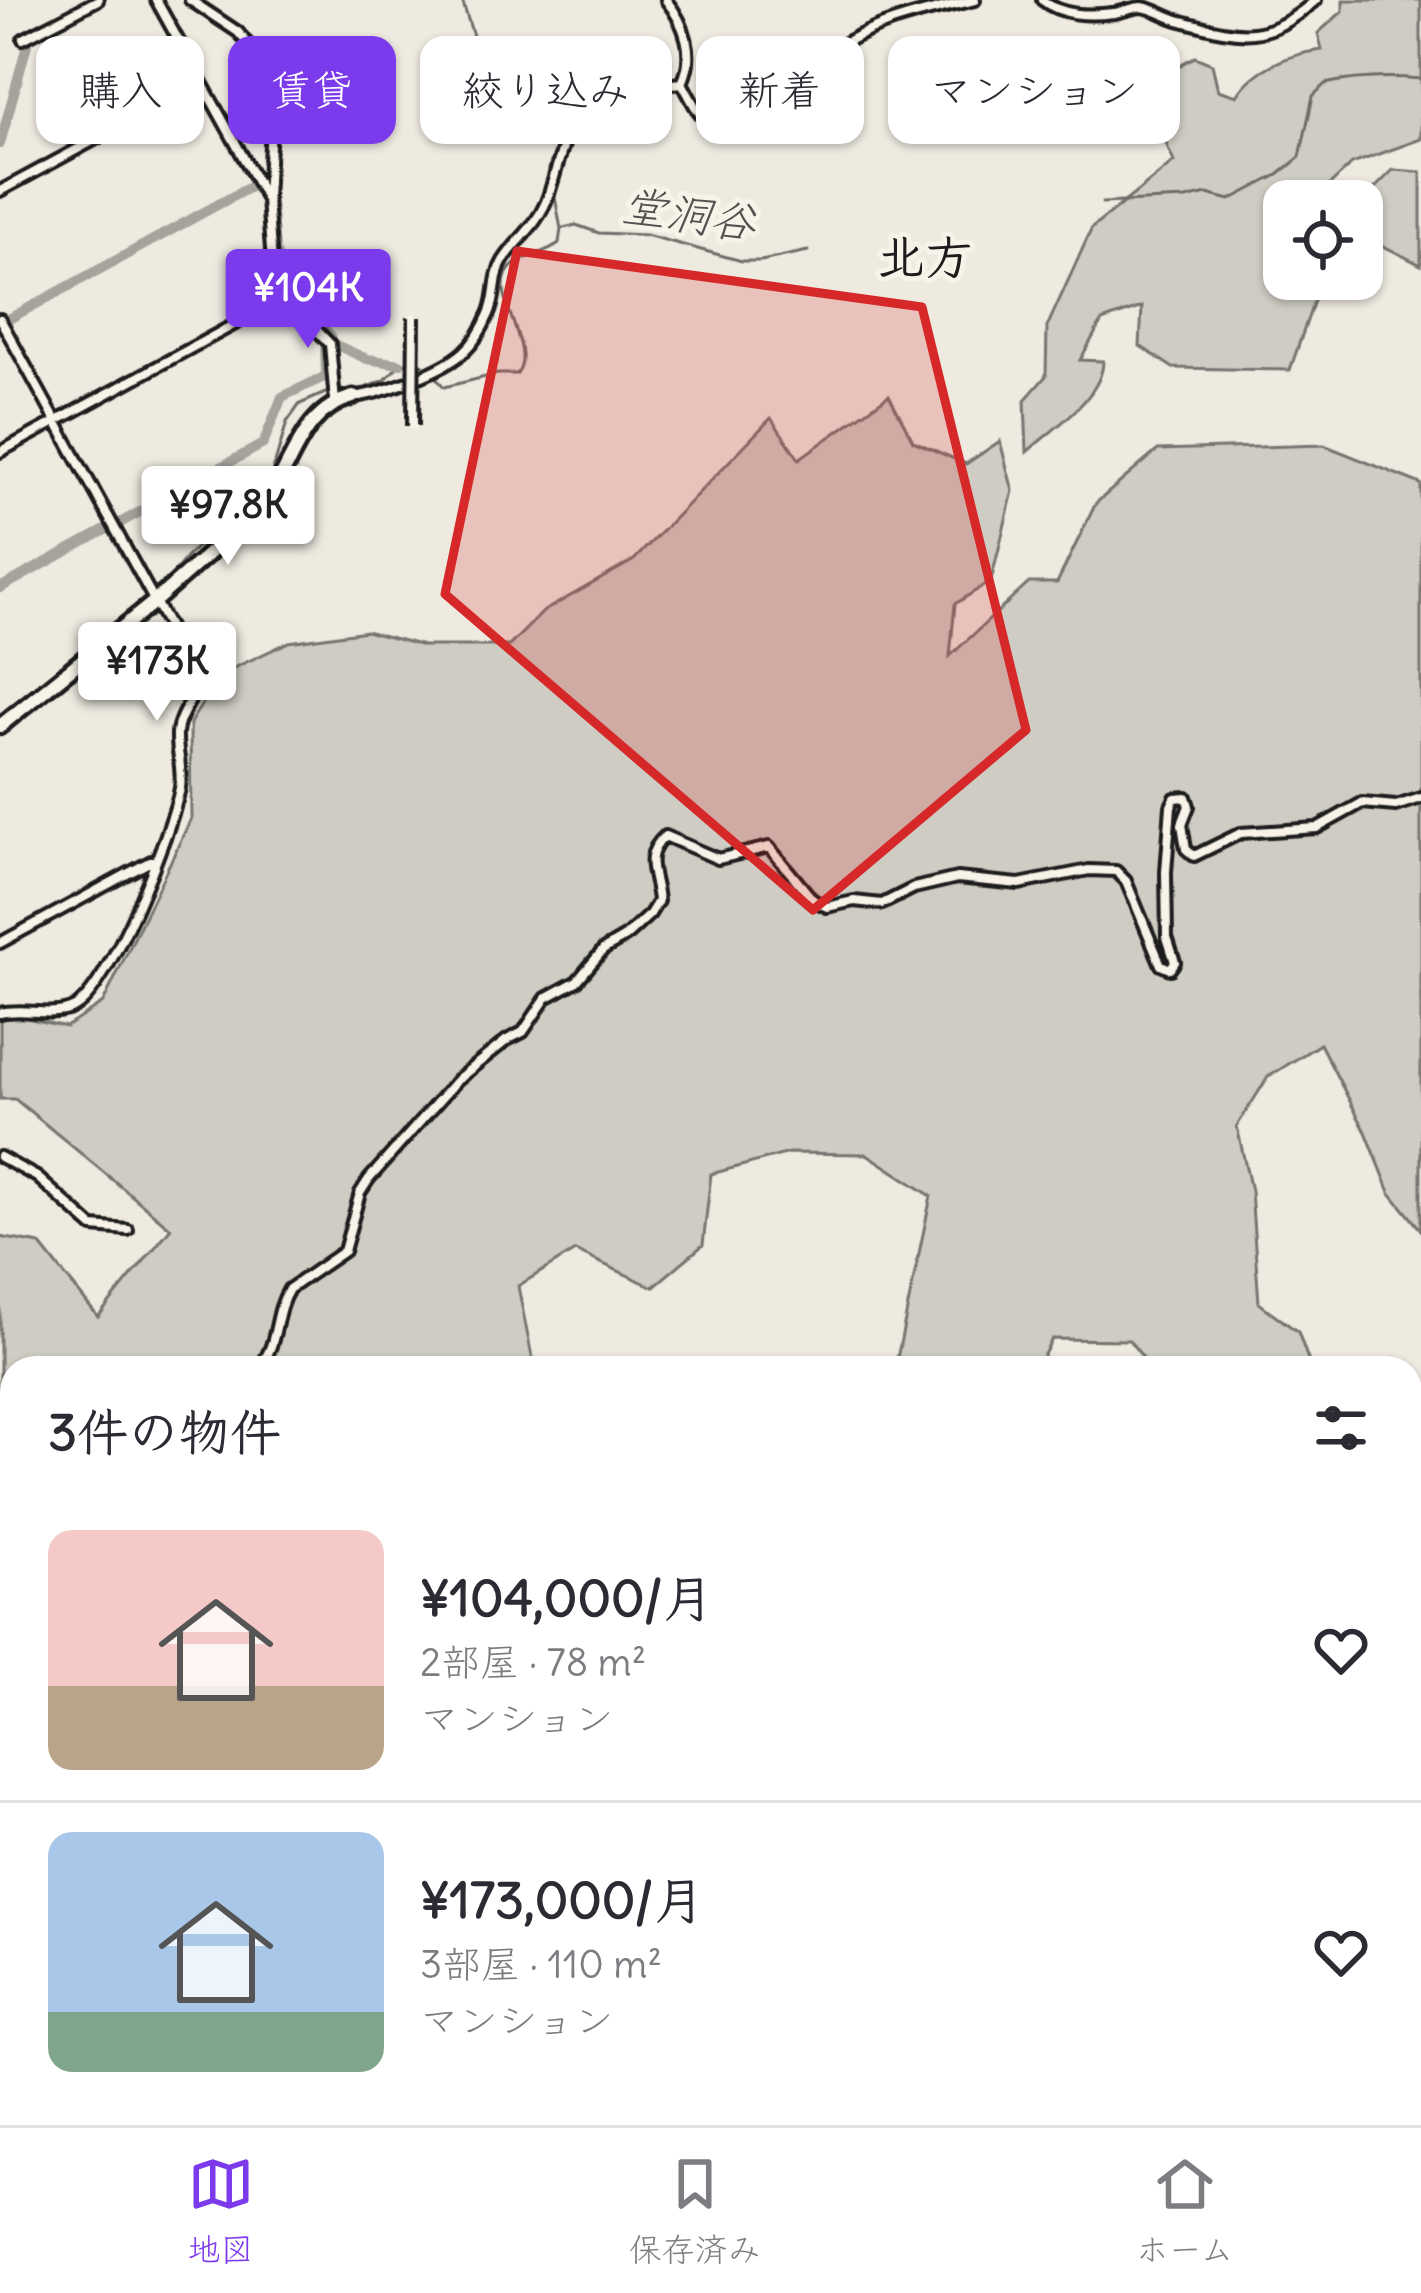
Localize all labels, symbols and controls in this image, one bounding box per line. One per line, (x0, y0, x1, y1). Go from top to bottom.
chip: 購入 (36, 36, 204, 144)
chip: 賃貸 (228, 36, 396, 144)
chip: 絞り込み (420, 36, 672, 144)
chip: 新着 (696, 36, 864, 144)
chip: マンション (888, 36, 1180, 144)
water label: 堂洞谷 (618, 177, 761, 251)
map controls (1263, 180, 1383, 300)
button: locate (1263, 180, 1383, 300)
district label: 北方 (877, 227, 973, 287)
pin: ¥104K (224, 249, 392, 351)
text: ¥104K (253, 263, 363, 312)
pin: ¥97.8K (130, 466, 326, 568)
text: ¥97.8K (169, 480, 288, 529)
pin: ¥173K (73, 622, 241, 724)
text: ¥173K (105, 636, 209, 685)
icon: filters (1308, 1395, 1374, 1461)
text: 3件の物件 (48, 1400, 281, 1464)
text: ¥104,000/月 (420, 1566, 713, 1630)
icon: home (144, 1578, 288, 1722)
icon: heart (1308, 1617, 1374, 1683)
text: 2部屋 · 78 m² (420, 1638, 646, 1687)
text: マンション (420, 1694, 613, 1743)
text: ¥173,000/月 (420, 1868, 704, 1932)
icon: home (144, 1880, 288, 2024)
icon: heart (1308, 1919, 1374, 1985)
text: 3部屋 · 110 m² (420, 1940, 662, 1989)
text: マンション (420, 1996, 613, 2045)
tab: 地図 (188, 2151, 254, 2271)
tab: 保存済み (629, 2151, 761, 2271)
tab: ホーム (1136, 2151, 1233, 2271)

